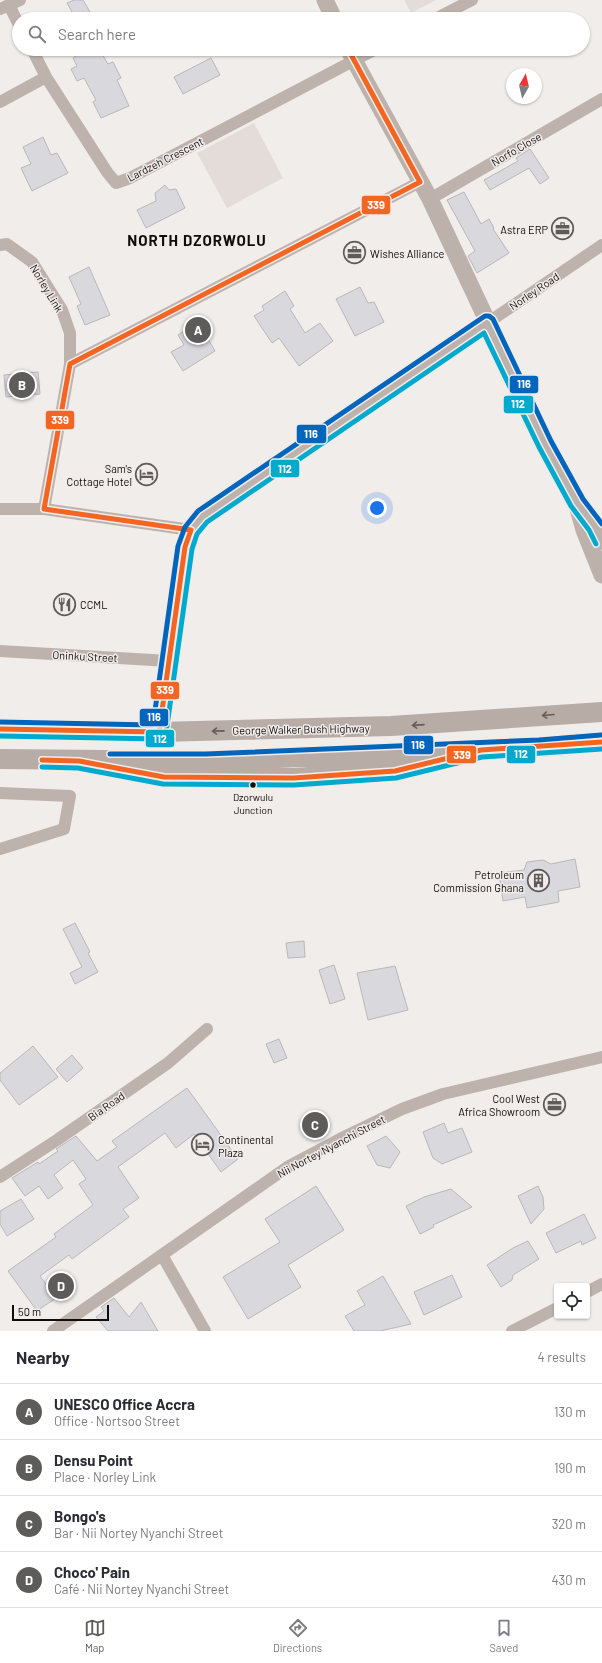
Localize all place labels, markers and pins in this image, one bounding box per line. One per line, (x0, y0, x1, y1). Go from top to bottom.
office icon: Astra ERP (550, 216, 576, 242)
place label: Astra ERP (500, 223, 548, 236)
office icon: Wishes Alliance (342, 240, 368, 266)
place label: Wishes Alliance (370, 247, 445, 260)
pin: A (185, 315, 211, 345)
pin: B (9, 370, 35, 400)
hotel icon: Sam's Cottage Hotel (134, 461, 160, 487)
place label: Sam's Cottage Hotel (66, 462, 132, 488)
restaurant icon: CCML (52, 591, 78, 617)
place label: CCML (80, 598, 107, 611)
marker: Dzorwulu Junction (248, 780, 258, 790)
place label: Dzorwulu Junction (233, 791, 273, 816)
building icon: Petroleum Commission Ghana (526, 867, 552, 893)
place label: Petroleum Commission Ghana (433, 868, 524, 894)
office icon: Cool West Africa Showroom (542, 1091, 568, 1117)
place label: Cool West Africa Showroom (458, 1092, 540, 1118)
pin: C (302, 1110, 328, 1140)
hotel icon: Continental Plaza (189, 1132, 215, 1158)
place label: Continental Plaza (218, 1133, 273, 1159)
pin: D (48, 1271, 74, 1301)

